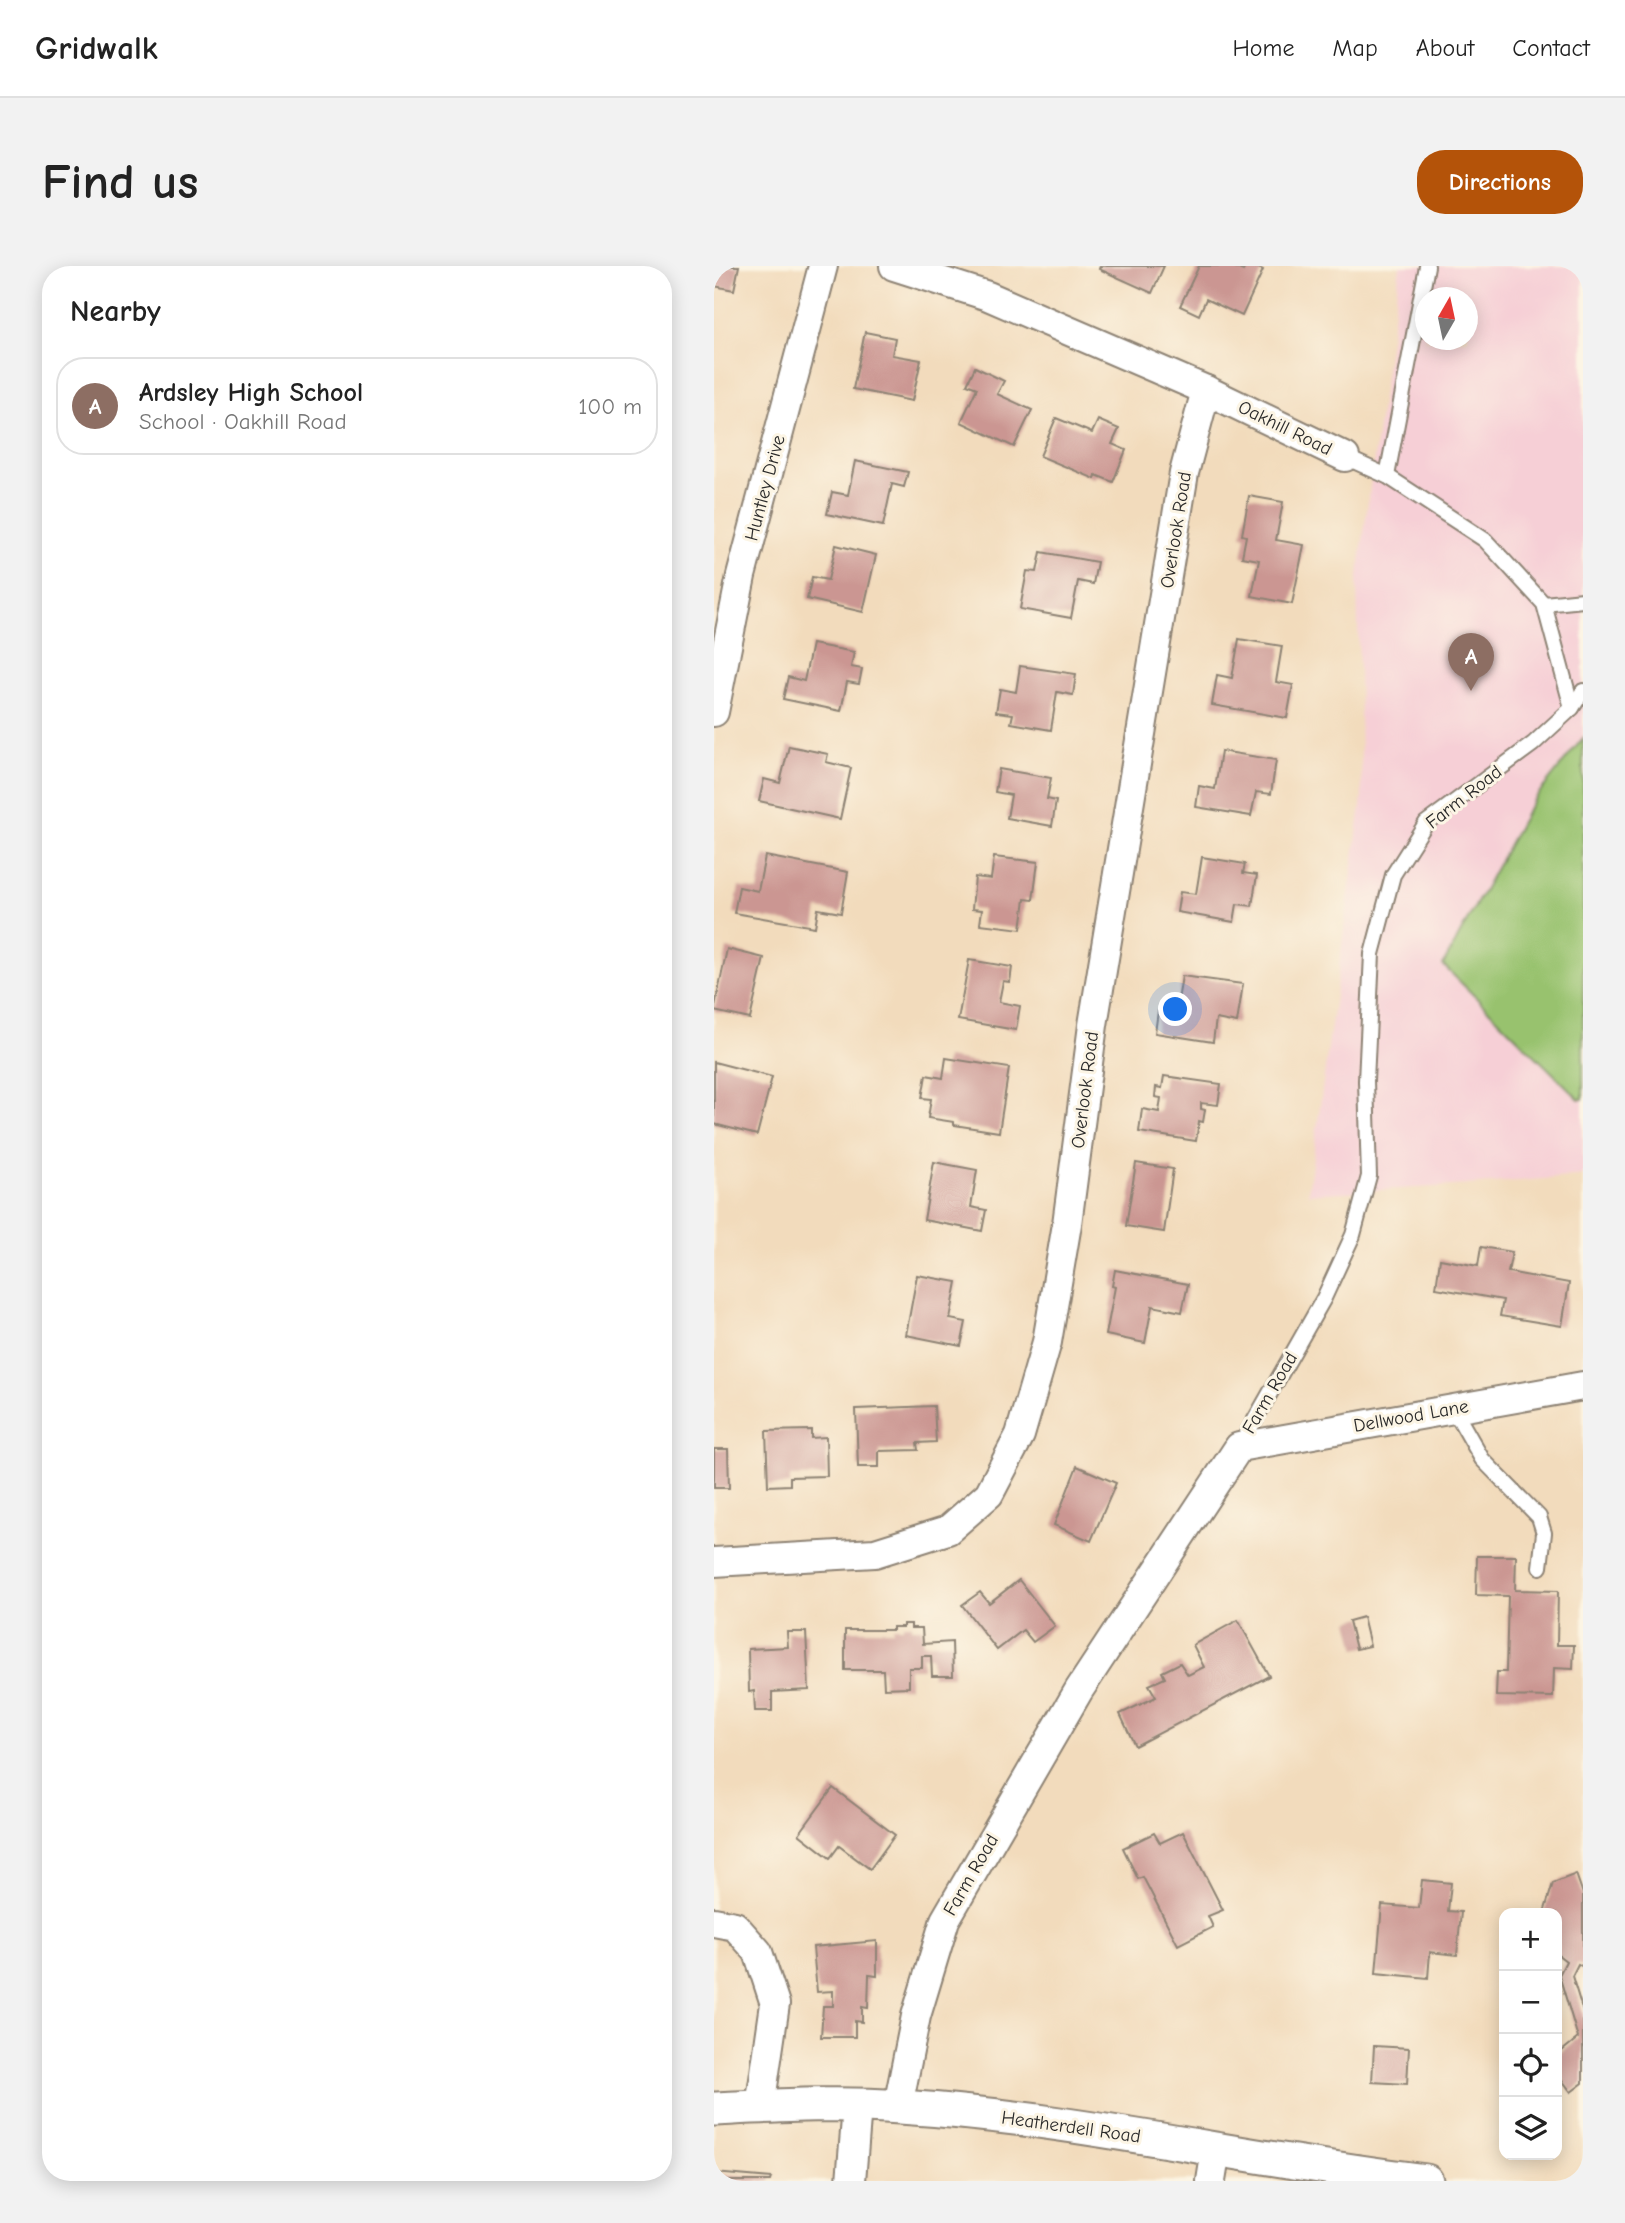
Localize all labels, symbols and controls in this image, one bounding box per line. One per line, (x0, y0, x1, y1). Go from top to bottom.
text: Gridwalk (35, 29, 158, 67)
text: Home (1233, 34, 1294, 62)
text: Map (1332, 34, 1378, 62)
text: About (1416, 34, 1474, 62)
text: Contact (1512, 34, 1590, 62)
button: Directions (1417, 150, 1583, 214)
text: Find us (42, 154, 198, 210)
north arrow (1415, 287, 1478, 350)
text: Nearby (70, 294, 161, 329)
text: Ardsley High School (139, 378, 363, 408)
text: A (89, 393, 101, 420)
text: 100 m (578, 393, 642, 420)
street label: Oakhill Road (1235, 396, 1335, 460)
text: School · Oakhill Road (139, 408, 347, 435)
street label: Huntley Drive (740, 433, 790, 543)
street label: Overlook Road (1156, 470, 1196, 590)
pin: A (1448, 633, 1494, 691)
street label: Farm Road (1422, 761, 1506, 833)
your location (1158, 992, 1192, 1026)
street label: Overlook Road (1067, 1030, 1103, 1150)
street label: Farm Road (1238, 1348, 1302, 1438)
street label: Dellwood Lane (1352, 1395, 1470, 1437)
street label: Farm Road (939, 1830, 1003, 1920)
map controls (1499, 1908, 1562, 2160)
button: + (1499, 1908, 1562, 1971)
button: − (1499, 1971, 1562, 2034)
button: locate (1499, 2034, 1562, 2097)
button: layers (1499, 2097, 1562, 2160)
street label: Heatherdell Road (1000, 2106, 1142, 2148)

